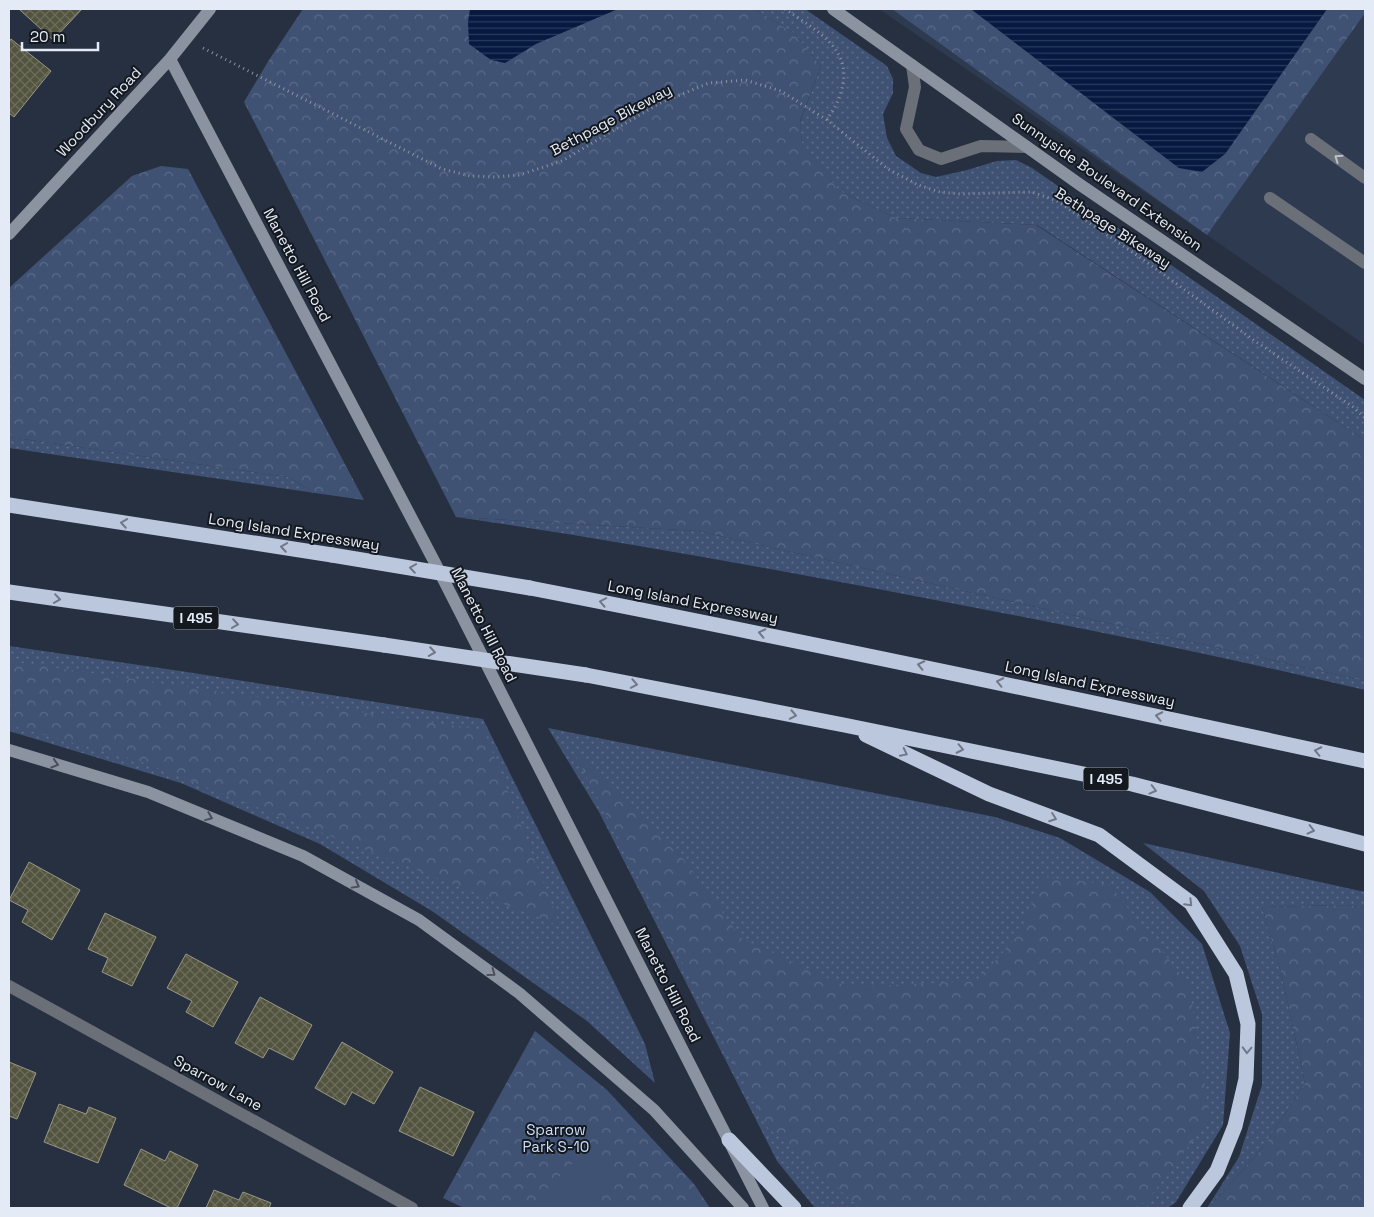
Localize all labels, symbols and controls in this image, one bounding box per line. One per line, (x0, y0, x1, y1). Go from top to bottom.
scale bar (22, 20, 99, 52)
text: 20 m (30, 27, 65, 46)
street label: Woodbury Road (52, 63, 145, 160)
street label: Bethpage Bikeway (547, 80, 675, 160)
street label: Sunnyside Boulevard Extension (1008, 108, 1206, 255)
one-way arrow (1334, 155, 1344, 164)
street label: Bethpage Bikeway (1052, 183, 1175, 272)
street label: Manetto Hill Road (259, 205, 335, 325)
street label: Long Island Expressway (207, 509, 381, 554)
one-way arrow (119, 518, 128, 528)
one-way arrow (280, 543, 289, 553)
one-way arrow (408, 564, 417, 574)
street label: Manetto Hill Road (447, 564, 522, 685)
street label: Long Island Expressway (606, 576, 780, 627)
one-way arrow (53, 593, 61, 604)
one-way arrow (598, 597, 607, 607)
road number: I 495 (174, 606, 218, 630)
one-way arrow (232, 618, 240, 629)
one-way arrow (758, 628, 767, 638)
one-way arrow (428, 646, 436, 657)
street label: Long Island Expressway (1003, 656, 1177, 711)
one-way arrow (917, 661, 926, 671)
one-way arrow (996, 677, 1004, 688)
one-way arrow (629, 679, 638, 689)
one-way arrow (789, 709, 798, 719)
one-way arrow (1154, 712, 1163, 722)
one-way arrow (956, 743, 965, 753)
one-way arrow (1313, 746, 1322, 757)
one-way arrow (899, 747, 908, 757)
one-way arrow (51, 758, 59, 768)
road number: I 495 (1084, 768, 1128, 791)
one-way arrow (1149, 784, 1158, 795)
one-way arrow (204, 811, 213, 822)
one-way arrow (1048, 812, 1056, 822)
one-way arrow (1306, 824, 1315, 835)
one-way arrow (351, 879, 360, 889)
one-way arrow (1183, 897, 1192, 906)
street label: Manetto Hill Road (631, 924, 706, 1045)
one-way arrow (486, 967, 496, 976)
one-way arrow (1242, 1046, 1252, 1054)
street label: Sparrow Lane (171, 1050, 266, 1115)
park label: Sparrow Park S-10 (523, 1120, 589, 1156)

